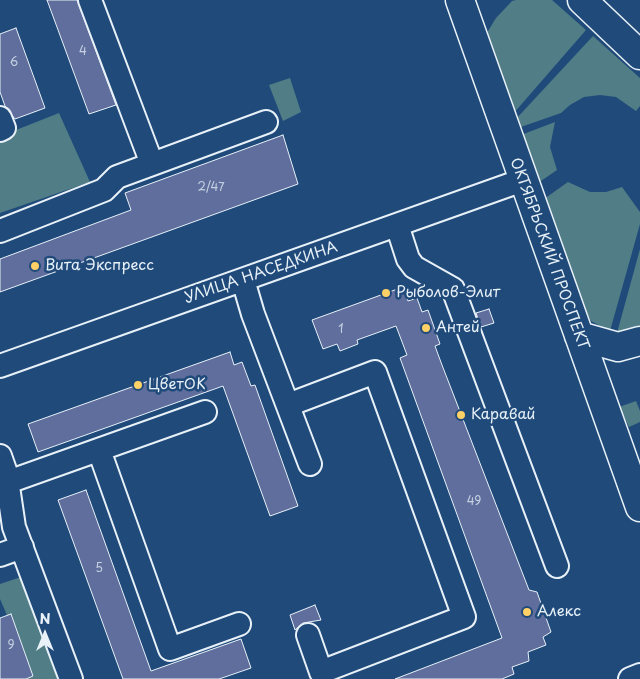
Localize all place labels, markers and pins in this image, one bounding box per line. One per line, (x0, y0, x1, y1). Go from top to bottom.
place label: Вита Экспресс (45, 257, 154, 275)
marker: Вита Экспресс (29, 260, 41, 272)
place label: Рыболов-Элит (396, 284, 500, 302)
marker: Рыболов-Элит (380, 287, 392, 299)
place label: Антей (436, 319, 480, 337)
marker: Антей (420, 322, 432, 334)
place label: ЦветОК (148, 376, 206, 394)
marker: ЦветОК (132, 379, 144, 391)
place label: Каравай (471, 406, 535, 424)
marker: Каравай (455, 409, 467, 421)
place label: Алекс (537, 603, 581, 621)
marker: Алекс (521, 606, 533, 618)

